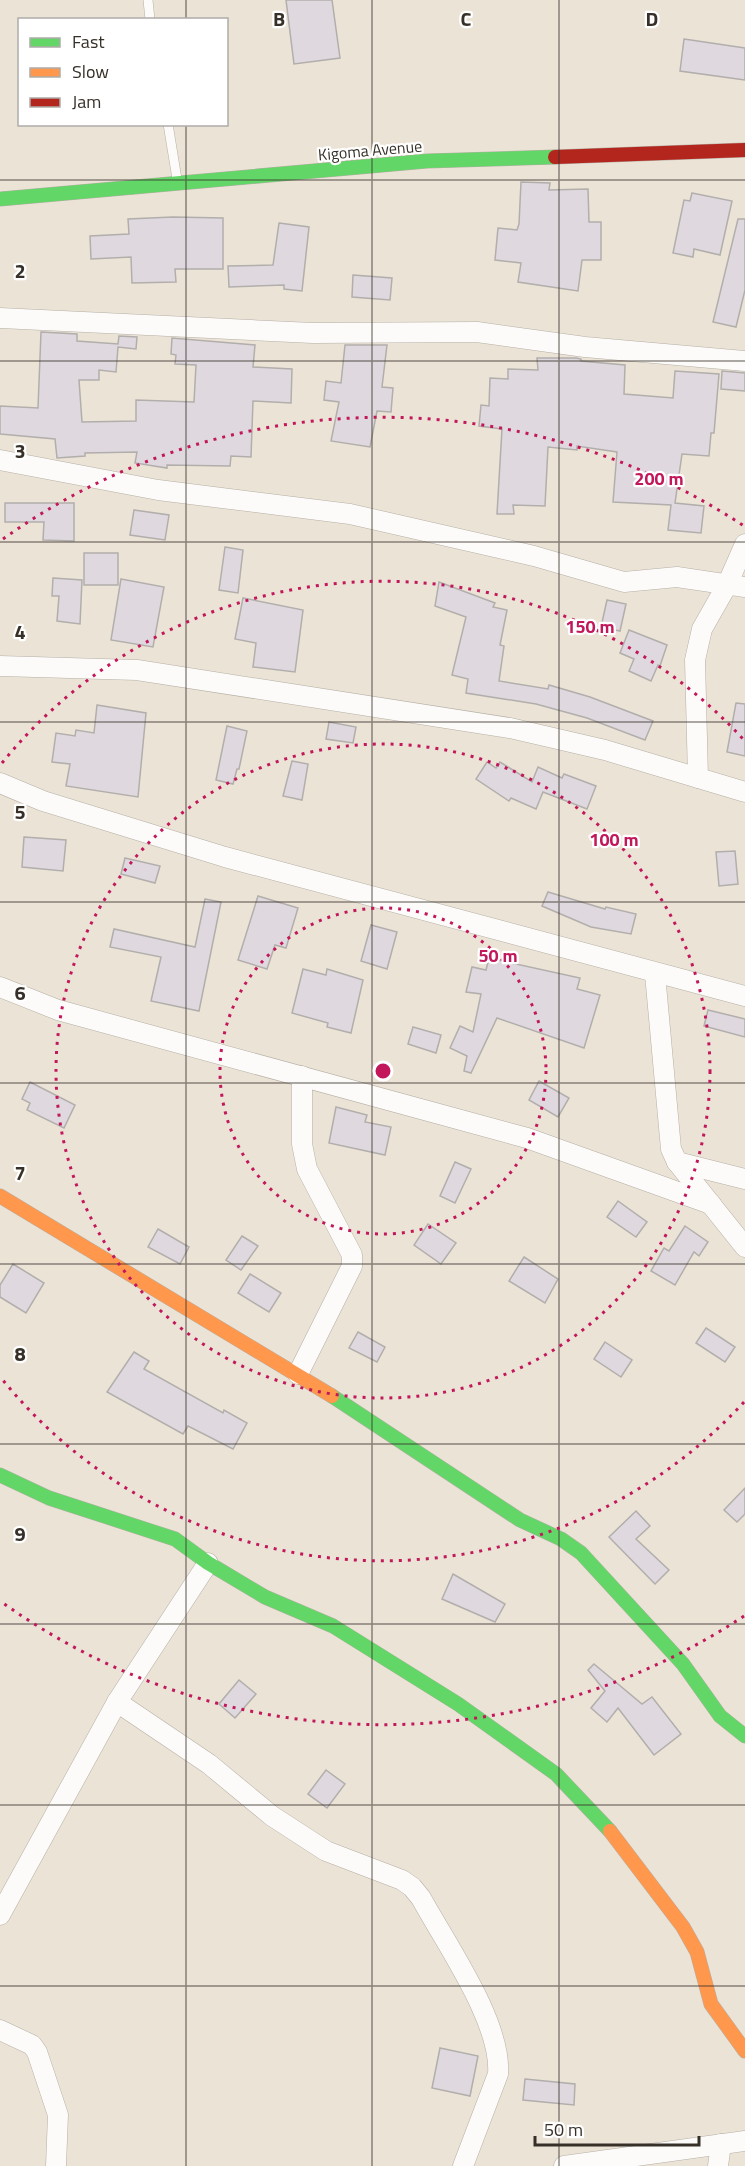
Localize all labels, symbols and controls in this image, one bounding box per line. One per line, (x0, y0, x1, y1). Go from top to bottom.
text: B (273, 3, 285, 34)
text: C (461, 3, 472, 34)
text: D (646, 3, 658, 34)
legend (18, 18, 228, 126)
text: Fast (72, 28, 105, 55)
text: Slow (72, 58, 109, 85)
text: Jam (72, 88, 101, 115)
street label: Kigoma Avenue (317, 134, 423, 166)
text: 2 (14, 255, 26, 286)
text: 3 (14, 435, 26, 466)
text: 200 m (634, 465, 684, 492)
text: 150 m (565, 613, 615, 640)
text: 4 (14, 616, 26, 647)
text: 5 (14, 796, 26, 827)
text: 100 m (589, 826, 639, 853)
text: 50 m (478, 942, 518, 969)
text: 6 (14, 977, 26, 1008)
centre of rings (373, 1061, 393, 1081)
text: 7 (14, 1157, 26, 1188)
text: 8 (14, 1338, 26, 1369)
text: 9 (14, 1518, 26, 1549)
scale bar (535, 2109, 698, 2147)
text: 50 m (544, 2116, 583, 2143)

